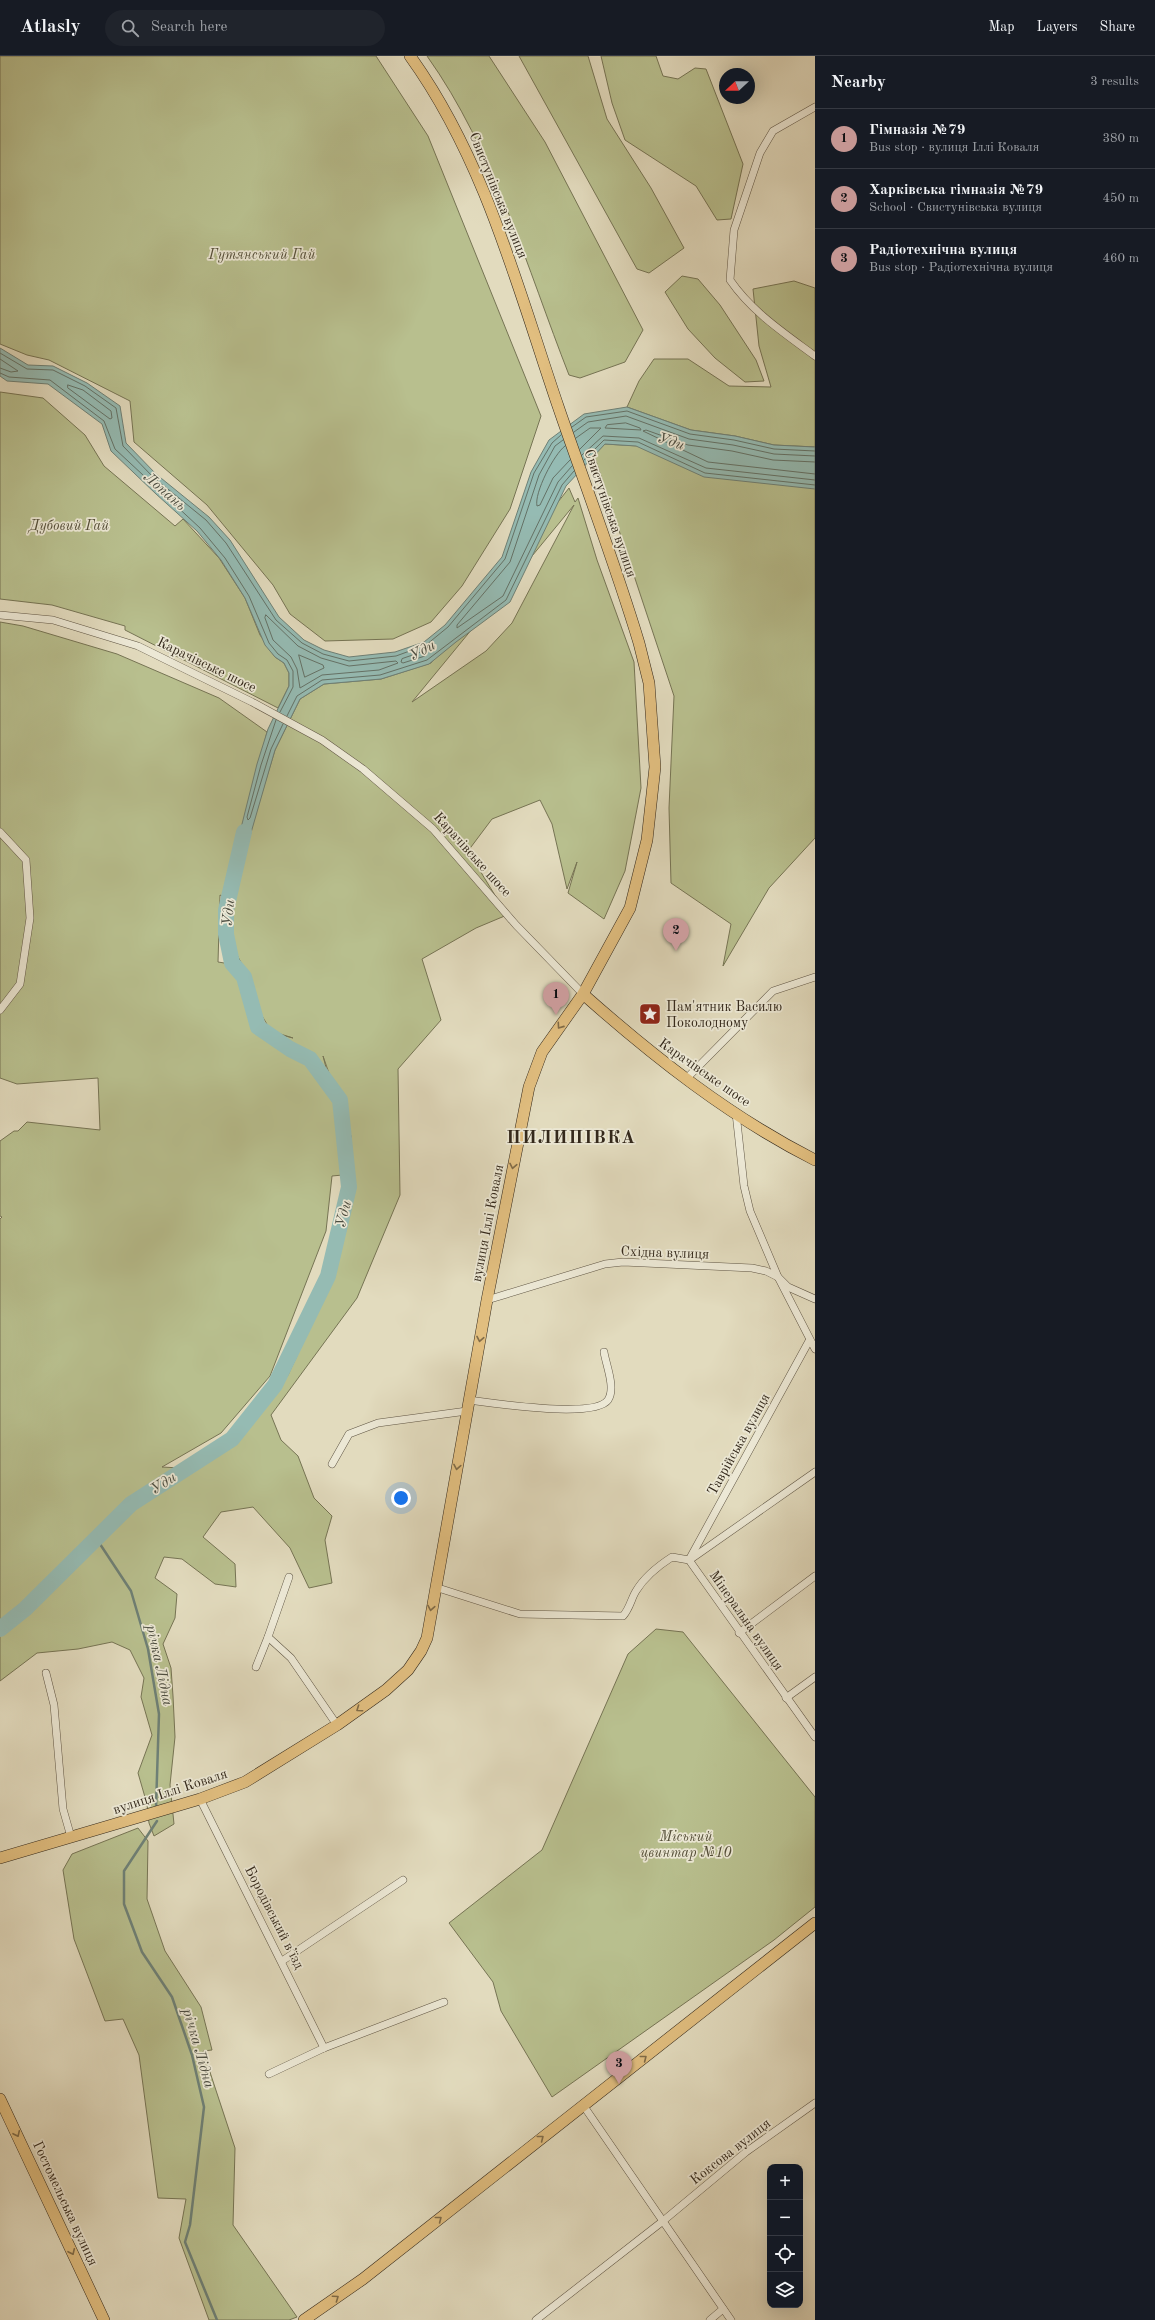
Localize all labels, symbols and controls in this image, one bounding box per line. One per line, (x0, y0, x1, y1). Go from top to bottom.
search box (105, 10, 385, 46)
icon: search (119, 17, 141, 39)
text: Atlasly (20, 18, 81, 37)
text: Search here (151, 20, 228, 35)
text: Map (989, 20, 1015, 34)
text: Layers (1037, 20, 1078, 34)
text: Share (1100, 20, 1135, 34)
north arrow (719, 68, 755, 104)
text: Nearby (831, 74, 886, 91)
text: 3 results (1090, 75, 1139, 88)
text: Гімназія №79 (869, 123, 965, 138)
street label: Свистунівська вулиця (466, 130, 530, 260)
text: 1 (840, 132, 848, 145)
text: 380 m (1102, 132, 1139, 145)
text: Bus stop · вулиця Іллі Коваля (869, 141, 1039, 154)
text: Харківська гімназія №79 (869, 183, 1043, 198)
text: 2 (840, 192, 848, 205)
text: 450 m (1102, 192, 1139, 205)
text: School · Свистунівська вулиця (869, 201, 1042, 214)
text: Радіотехнічна вулиця (869, 243, 1017, 258)
park label: Гутянський Гай (208, 248, 315, 263)
text: 3 (840, 252, 848, 265)
text: 460 m (1102, 252, 1139, 265)
text: Bus stop · Радіотехнічна вулиця (869, 261, 1053, 274)
water label: Уди (655, 431, 686, 454)
street label: Свистунівська вулиця (582, 447, 639, 579)
water label: Лопань (140, 470, 188, 514)
park label: Дубовий Гай (27, 518, 109, 534)
street label: Карачівське шосе (155, 635, 258, 695)
water label: Уди (407, 638, 439, 664)
street label: Карачівське шосе (431, 810, 514, 900)
water label: Уди (221, 898, 238, 928)
pin: 2 (663, 918, 689, 951)
pin: 1 (543, 982, 569, 1015)
place label: Пам'ятник Василю Поколодному (666, 1000, 782, 1030)
place icon: Пам'ятник Василю Поколодному (637, 1001, 663, 1027)
one-way arrow (558, 1022, 565, 1029)
street label: Карачівське шосе (656, 1036, 753, 1110)
district label: ПИЛИПІВКА (506, 1129, 636, 1147)
street label: вулиця Іллі Коваля (470, 1163, 506, 1283)
one-way arrow (510, 1163, 518, 1169)
water label: Уди (334, 1199, 355, 1230)
street label: Східна вулиця (620, 1244, 710, 1262)
one-way arrow (476, 1336, 485, 1342)
street label: Таврійська вулиця (705, 1391, 773, 1498)
one-way arrow (453, 1463, 461, 1470)
water label: Уди (148, 1470, 180, 1498)
your location (391, 1488, 411, 1508)
street label: Мінеральна вулиця (707, 1568, 786, 1673)
one-way arrow (428, 1605, 436, 1611)
water label: річка Лідна (142, 1621, 174, 1707)
one-way arrow (357, 1704, 364, 1711)
street label: вулиця Іллі Коваля (111, 1767, 229, 1817)
park label: Міський цвинтар №10 (640, 1830, 732, 1861)
street label: Бородівський в’їзд (242, 1864, 306, 1971)
water label: річка Лідна (178, 2005, 216, 2090)
pin: 3 (606, 2051, 632, 2084)
one-way arrow (639, 2056, 646, 2063)
street label: Коксова вулиця (688, 2116, 773, 2187)
one-way arrow (12, 2130, 20, 2137)
one-way arrow (537, 2136, 544, 2143)
street label: Гостомельська вулиця (30, 2139, 100, 2268)
map controls (767, 2164, 803, 2308)
button: + (767, 2164, 803, 2200)
button: − (767, 2200, 803, 2236)
one-way arrow (435, 2217, 442, 2224)
button: locate (767, 2236, 803, 2272)
one-way arrow (67, 2247, 75, 2255)
button: layers (767, 2272, 803, 2308)
one-way arrow (332, 2295, 339, 2303)

